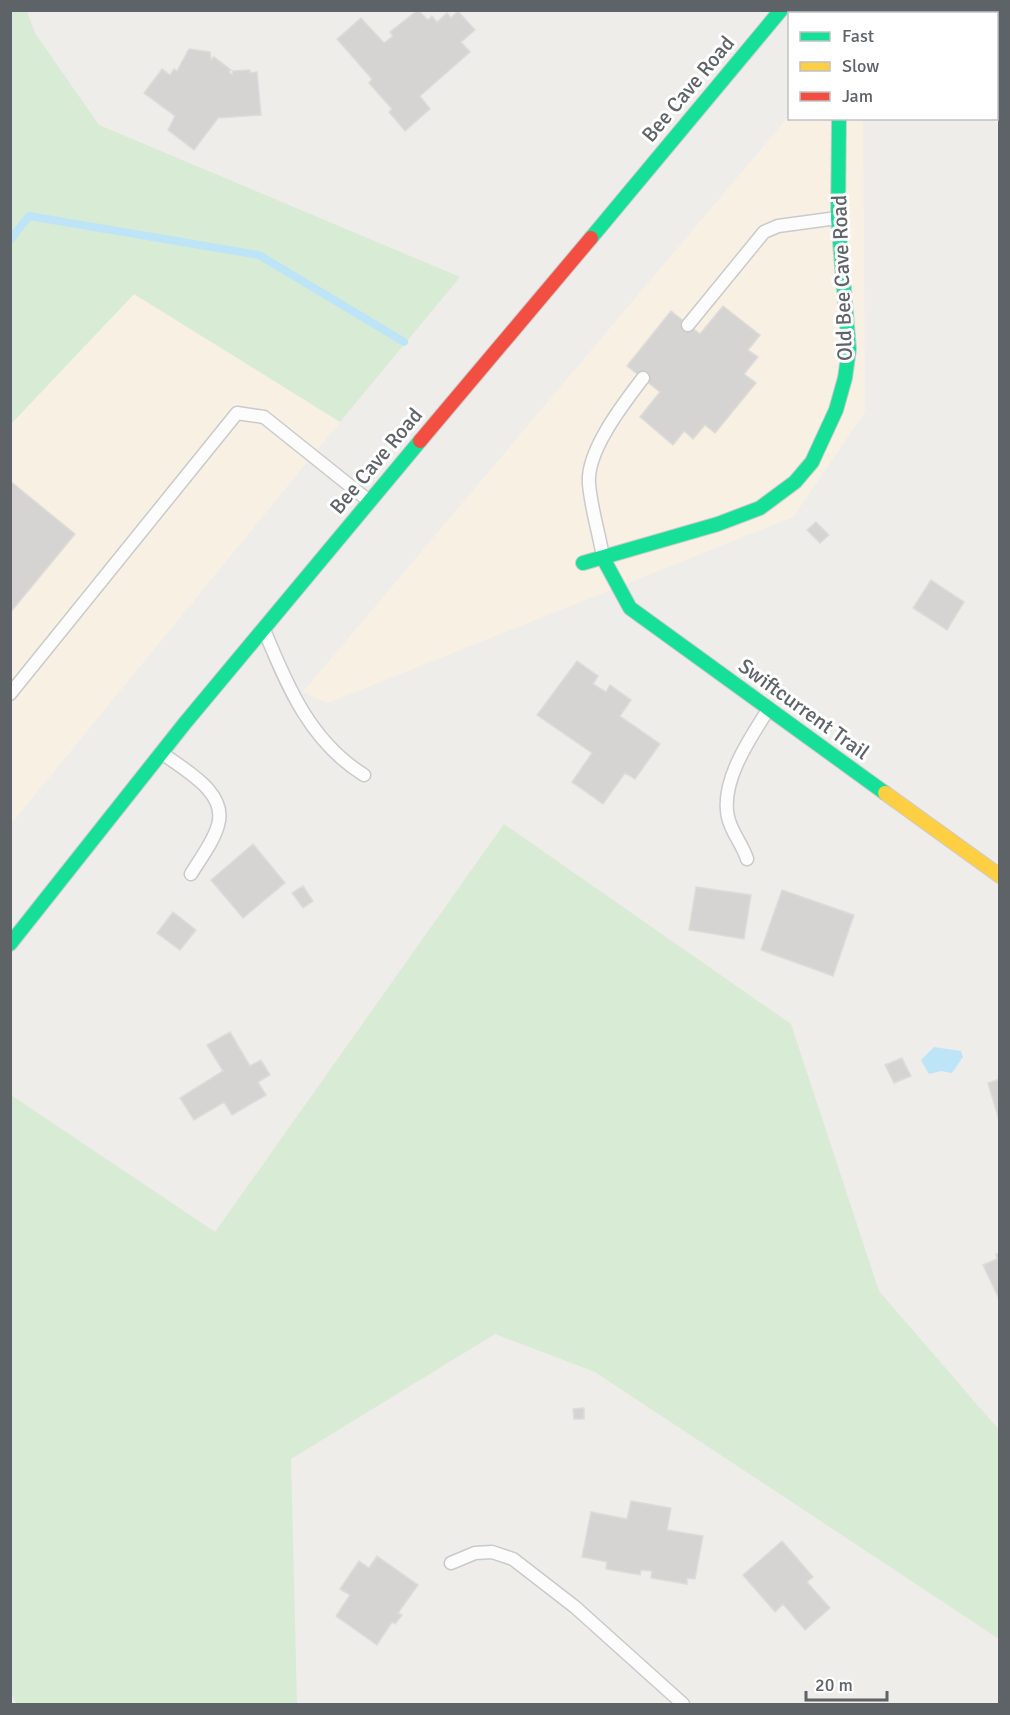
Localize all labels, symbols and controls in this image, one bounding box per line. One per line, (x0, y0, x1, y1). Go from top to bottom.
legend (788, 12, 998, 120)
text: Fast (842, 25, 874, 47)
street label: Bee Cave Road (636, 31, 740, 147)
text: Slow (842, 55, 879, 77)
text: Jam (842, 85, 873, 107)
street label: Old Bee Cave Road (826, 195, 858, 361)
street label: Bee Cave Road (324, 403, 428, 519)
street label: Swiftcurrent Trail (733, 653, 875, 765)
scale bar (806, 1664, 887, 1702)
text: 20 m (815, 1674, 853, 1696)

